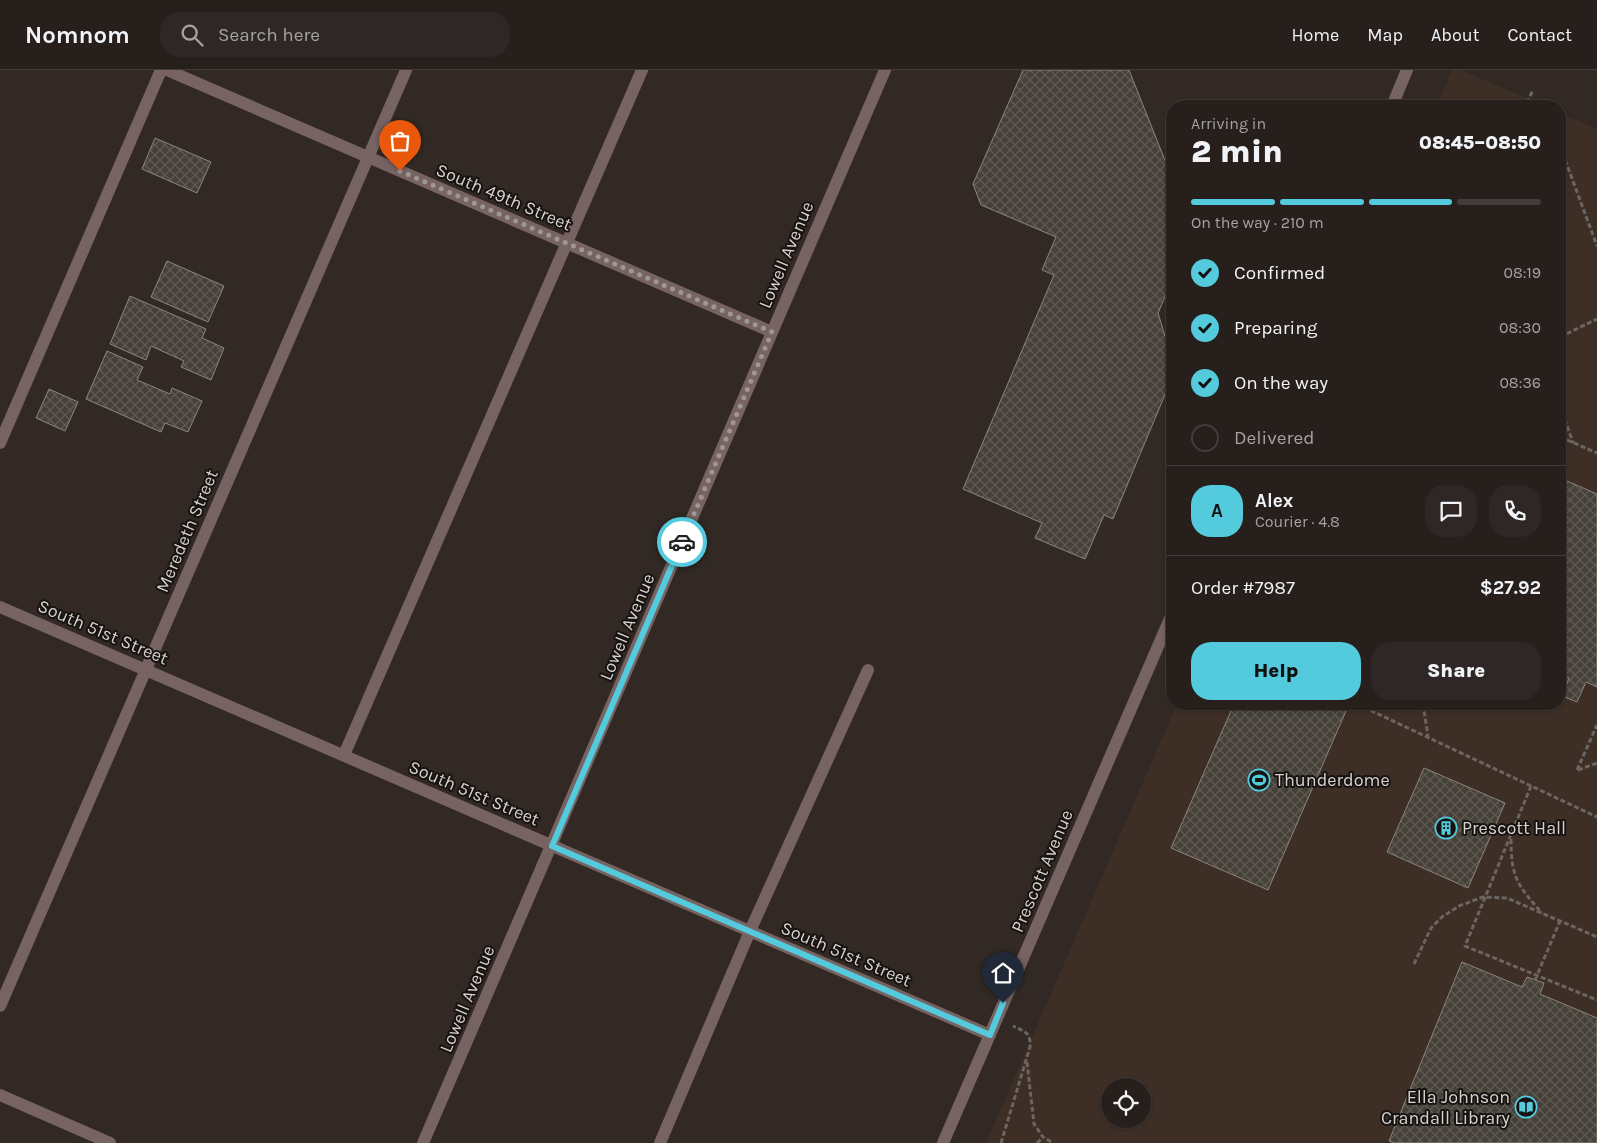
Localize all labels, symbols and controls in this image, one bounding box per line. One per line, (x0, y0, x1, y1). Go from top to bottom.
search box (160, 12, 510, 57)
text: Nomnom (25, 21, 130, 49)
icon: search (178, 21, 206, 49)
text: Search here (218, 24, 320, 46)
text: Home (1291, 24, 1339, 46)
text: Map (1367, 24, 1403, 46)
text: About (1431, 24, 1480, 46)
text: Contact (1508, 24, 1572, 46)
text: Arriving in (1191, 114, 1266, 133)
pin (379, 120, 421, 171)
icon: bag (386, 127, 414, 155)
text: 08:45–08:50 (1419, 132, 1541, 154)
text: 2 min (1191, 133, 1283, 170)
street label: South 49th Street (433, 158, 575, 236)
street label: Lowell Avenue (754, 198, 818, 312)
text: On the way · 210 m (1191, 213, 1324, 232)
icon: check (1191, 259, 1219, 287)
text: Confirmed (1234, 262, 1325, 284)
text: 08:19 (1503, 263, 1541, 282)
icon: check (1191, 314, 1219, 342)
text: Preparing (1234, 317, 1317, 339)
text: 08:30 (1499, 318, 1541, 337)
icon: check (1191, 369, 1219, 397)
text: On the way (1234, 372, 1328, 394)
text: 08:36 (1499, 373, 1541, 392)
text: Delivered (1234, 427, 1314, 449)
street label: Meredeth Street (151, 466, 223, 596)
button: chat (1425, 485, 1477, 537)
button: phone (1489, 485, 1541, 537)
text: Alex (1255, 490, 1293, 512)
text: A (1211, 500, 1223, 522)
text: Courier · 4.8 (1255, 512, 1340, 531)
courier (657, 517, 707, 567)
icon: car (668, 528, 696, 556)
street label: Lowell Avenue (595, 570, 659, 684)
text: Order #7987 (1191, 577, 1295, 599)
text: $27.92 (1480, 577, 1541, 599)
street label: South 51st Street (34, 595, 172, 669)
button: Help (1191, 642, 1361, 700)
button: Share (1371, 642, 1541, 700)
street label: South 51st Street (405, 756, 543, 830)
sports icon: Thunderdome (1247, 768, 1271, 792)
place label: Thunderdome (1275, 769, 1390, 791)
street label: Prescott Avenue (1006, 806, 1078, 936)
building icon: Prescott Hall (1434, 816, 1458, 840)
place label: Prescott Hall (1462, 817, 1566, 839)
street label: South 51st Street (777, 917, 915, 991)
street label: Lowell Avenue (435, 942, 499, 1056)
pin (982, 952, 1024, 1003)
icon: home (989, 959, 1017, 987)
map controls (1101, 1078, 1151, 1128)
button: locate (1101, 1078, 1151, 1128)
place label: Ella Johnson Crandall Library (1381, 1086, 1511, 1129)
library icon: Ella Johnson Crandall Library (1514, 1095, 1538, 1119)

